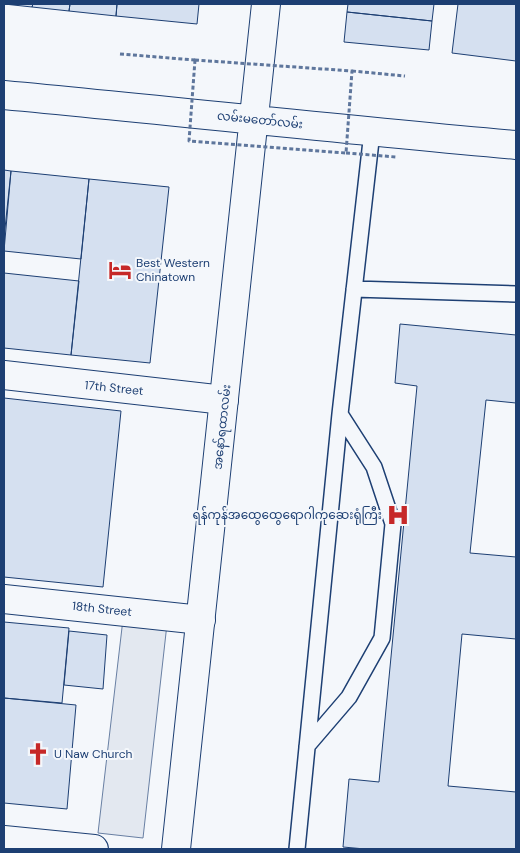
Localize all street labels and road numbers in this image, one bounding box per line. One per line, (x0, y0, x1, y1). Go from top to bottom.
street label: လမ်းမတော်လမ်း (216, 107, 304, 132)
street label: 17th Street (84, 377, 144, 399)
street label: အနော်ရထာလမ်း (209, 384, 236, 471)
street label: 18th Street (71, 598, 133, 620)

